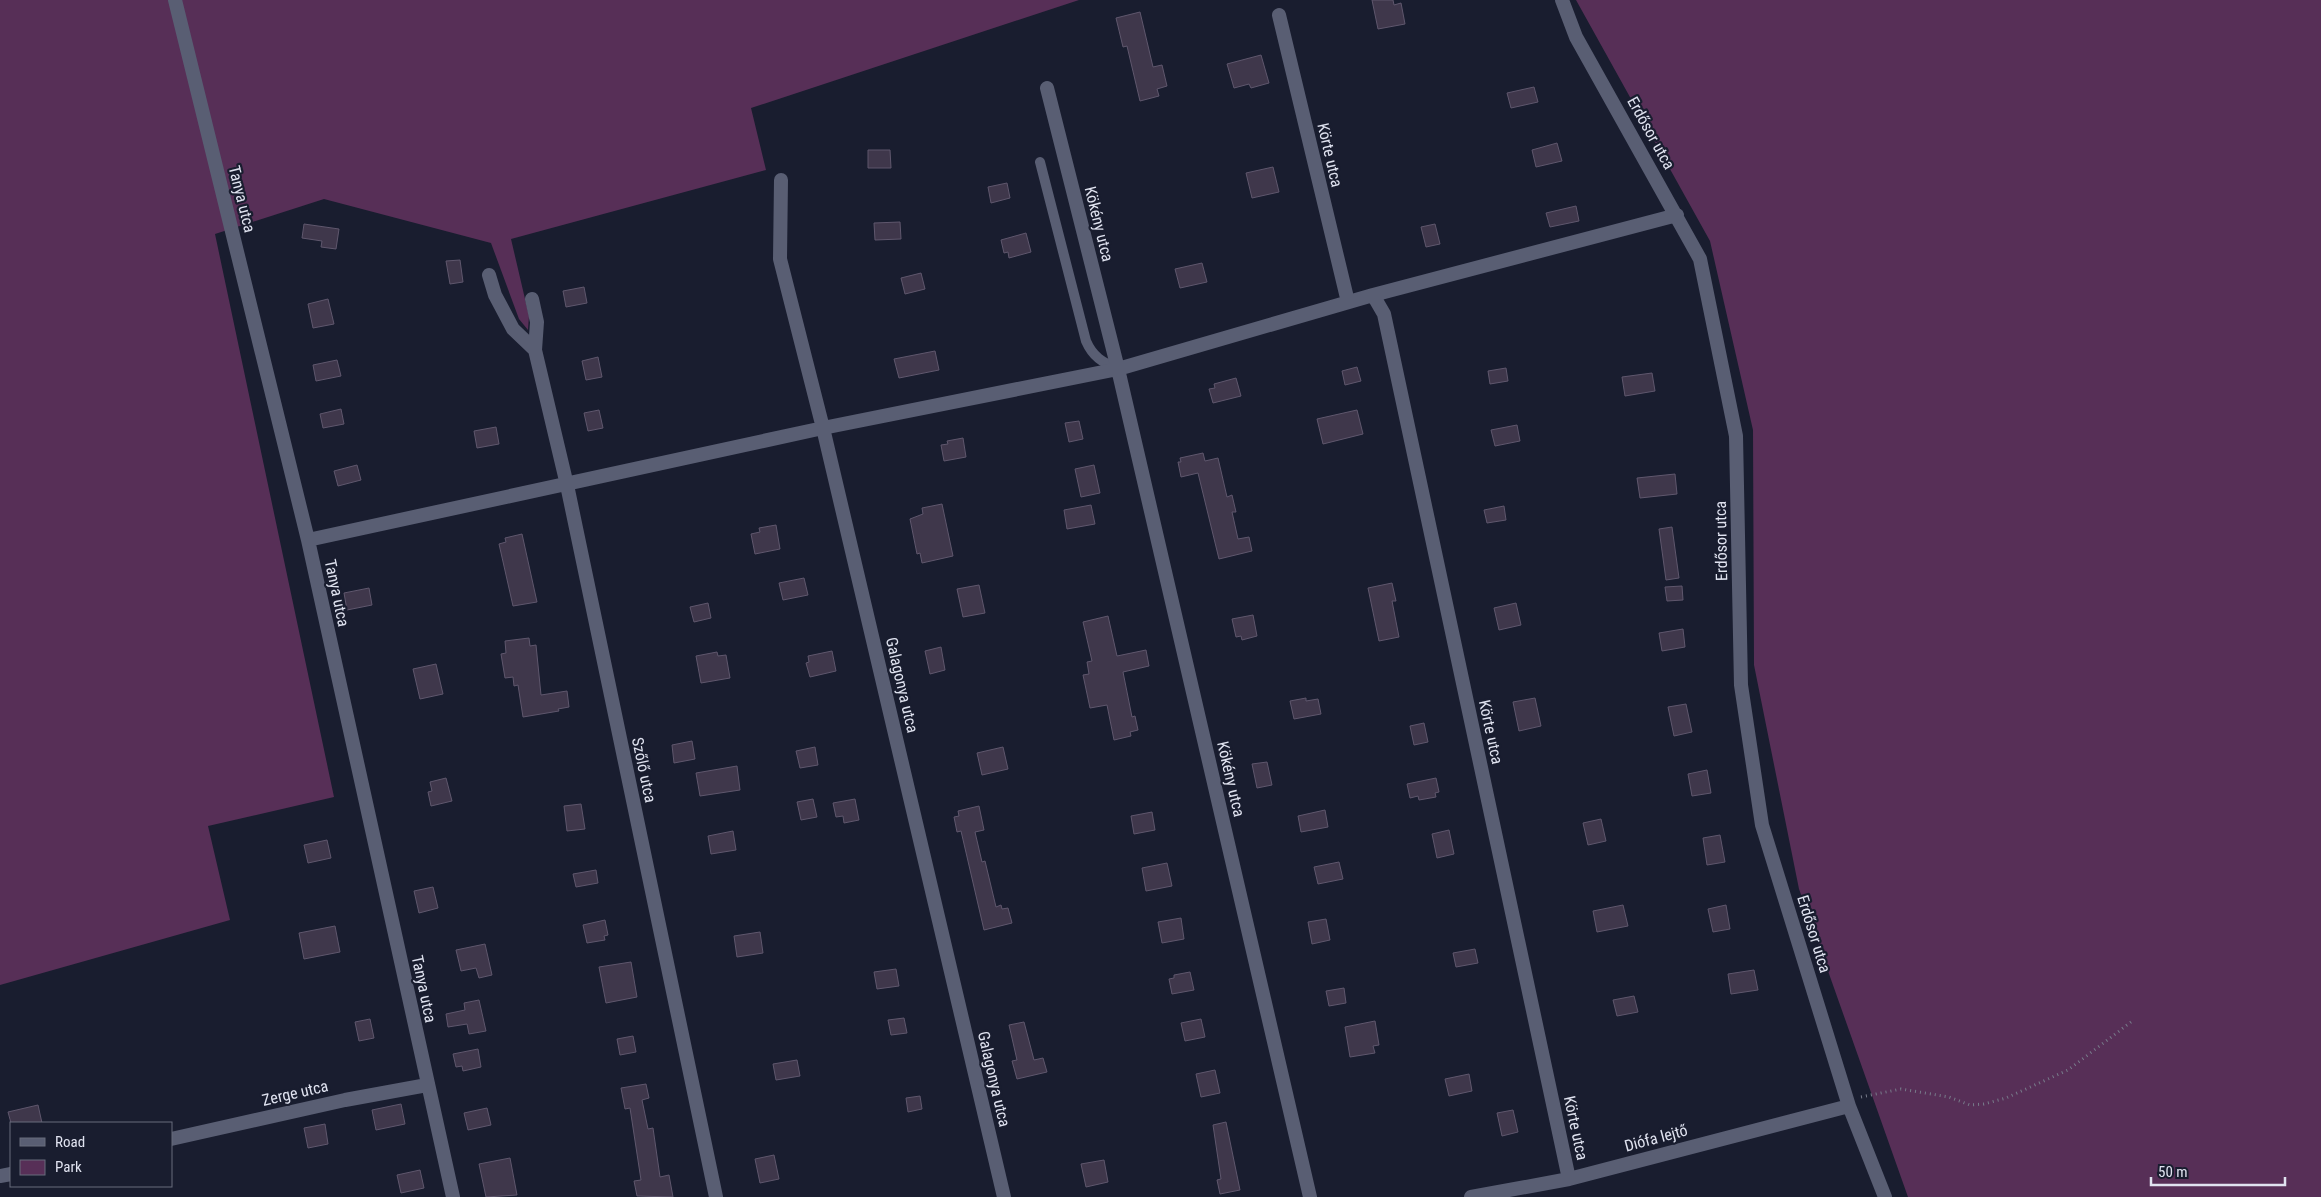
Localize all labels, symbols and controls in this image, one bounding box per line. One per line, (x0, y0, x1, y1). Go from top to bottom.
street label: Erdősor utca (1623, 93, 1679, 173)
street label: Körte utca (1313, 121, 1347, 189)
street label: Tanya utca (225, 164, 259, 234)
street label: Kökény utca (1081, 184, 1117, 264)
street label: Erdősor utca (1711, 501, 1731, 581)
street label: Tanya utca (321, 558, 353, 628)
street label: Galagonya utca (882, 635, 922, 735)
street label: Körte utca (1475, 698, 1507, 766)
street label: Szőlő utca (628, 736, 660, 804)
street label: Kökény utca (1213, 739, 1249, 819)
street label: Erdősor utca (1793, 893, 1835, 975)
street label: Tanya utca (408, 954, 440, 1024)
street label: Galagonya utca (974, 1029, 1014, 1129)
street label: Zerge utca (260, 1076, 330, 1110)
street label: Körte utca (1560, 1094, 1592, 1162)
street label: Diófa lejtő (1622, 1120, 1690, 1156)
legend (10, 1122, 172, 1187)
text: Road (55, 1133, 85, 1151)
scale bar (2151, 1154, 2285, 1186)
text: Park (55, 1158, 82, 1176)
text: 50 m (2158, 1163, 2188, 1181)

